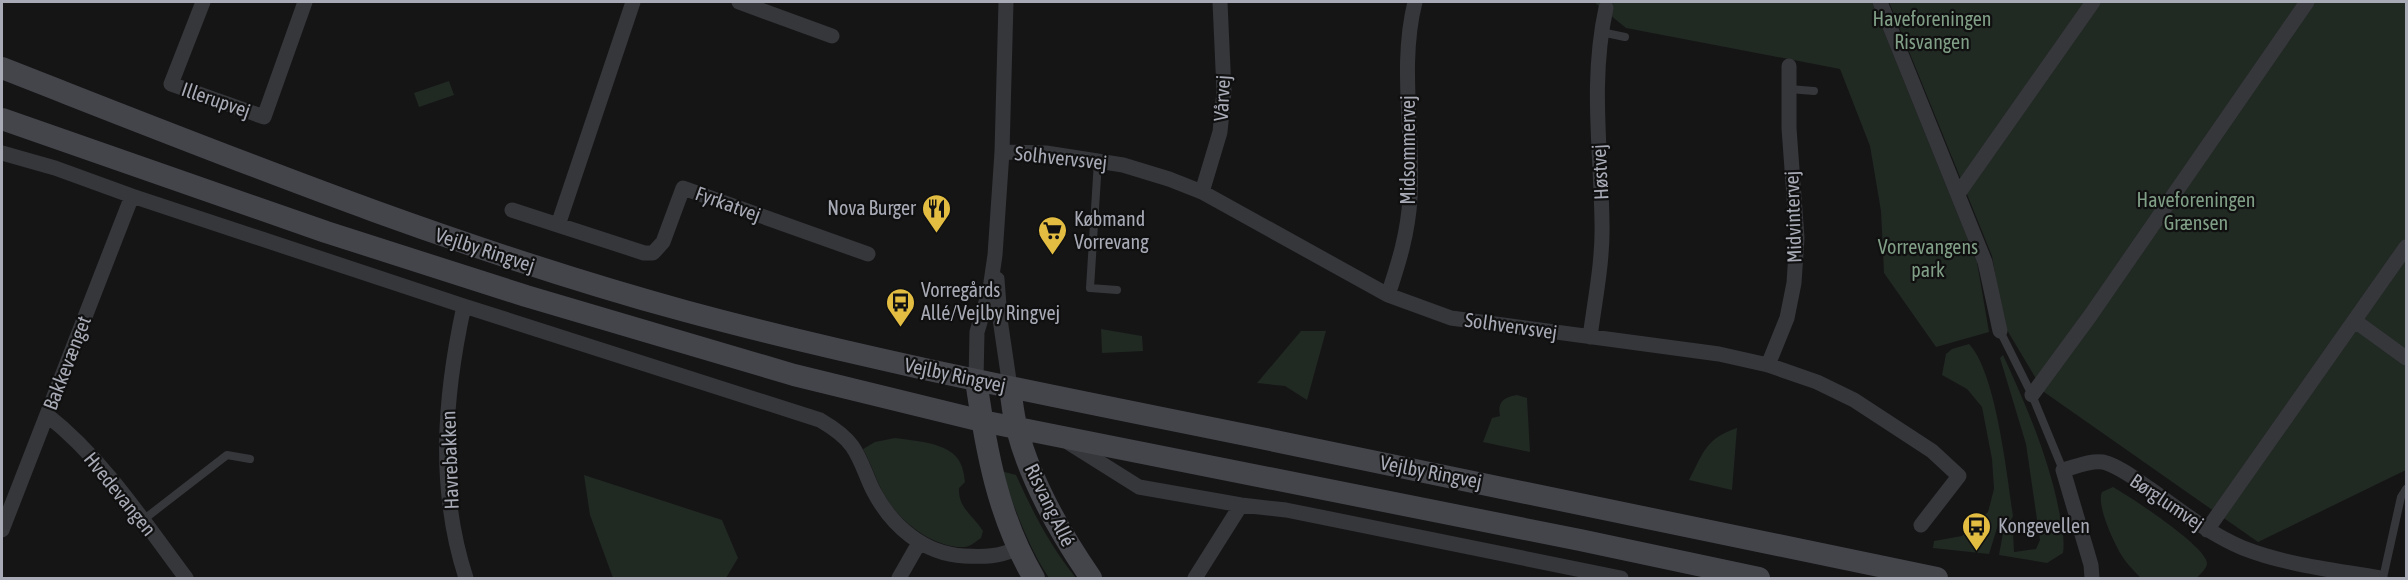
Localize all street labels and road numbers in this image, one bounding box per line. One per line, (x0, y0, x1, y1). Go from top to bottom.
street label: Vårvej (1209, 74, 1234, 122)
street label: Illerupvej (179, 77, 254, 122)
street label: Midsommervej (1396, 95, 1419, 205)
street label: Solhvervsvej (1014, 141, 1108, 174)
street label: Høstvej (1587, 144, 1612, 200)
street label: Midvintervej (1779, 171, 1806, 264)
street label: Fyrkatvej (692, 181, 764, 226)
street label: Vejlby Ringvej (433, 223, 538, 276)
street label: Solhvervsvej (1463, 308, 1559, 343)
street label: Bakkevænget (38, 312, 95, 413)
street label: Vejlby Ringvej (902, 353, 1008, 396)
street label: Havrebakken (436, 410, 463, 510)
street label: Hvedevangen (80, 447, 161, 540)
street label: Vejlby Ringvej (1378, 450, 1484, 493)
street label: Risvang Allé (1021, 460, 1080, 550)
street label: Børglumvej (2126, 469, 2208, 535)

